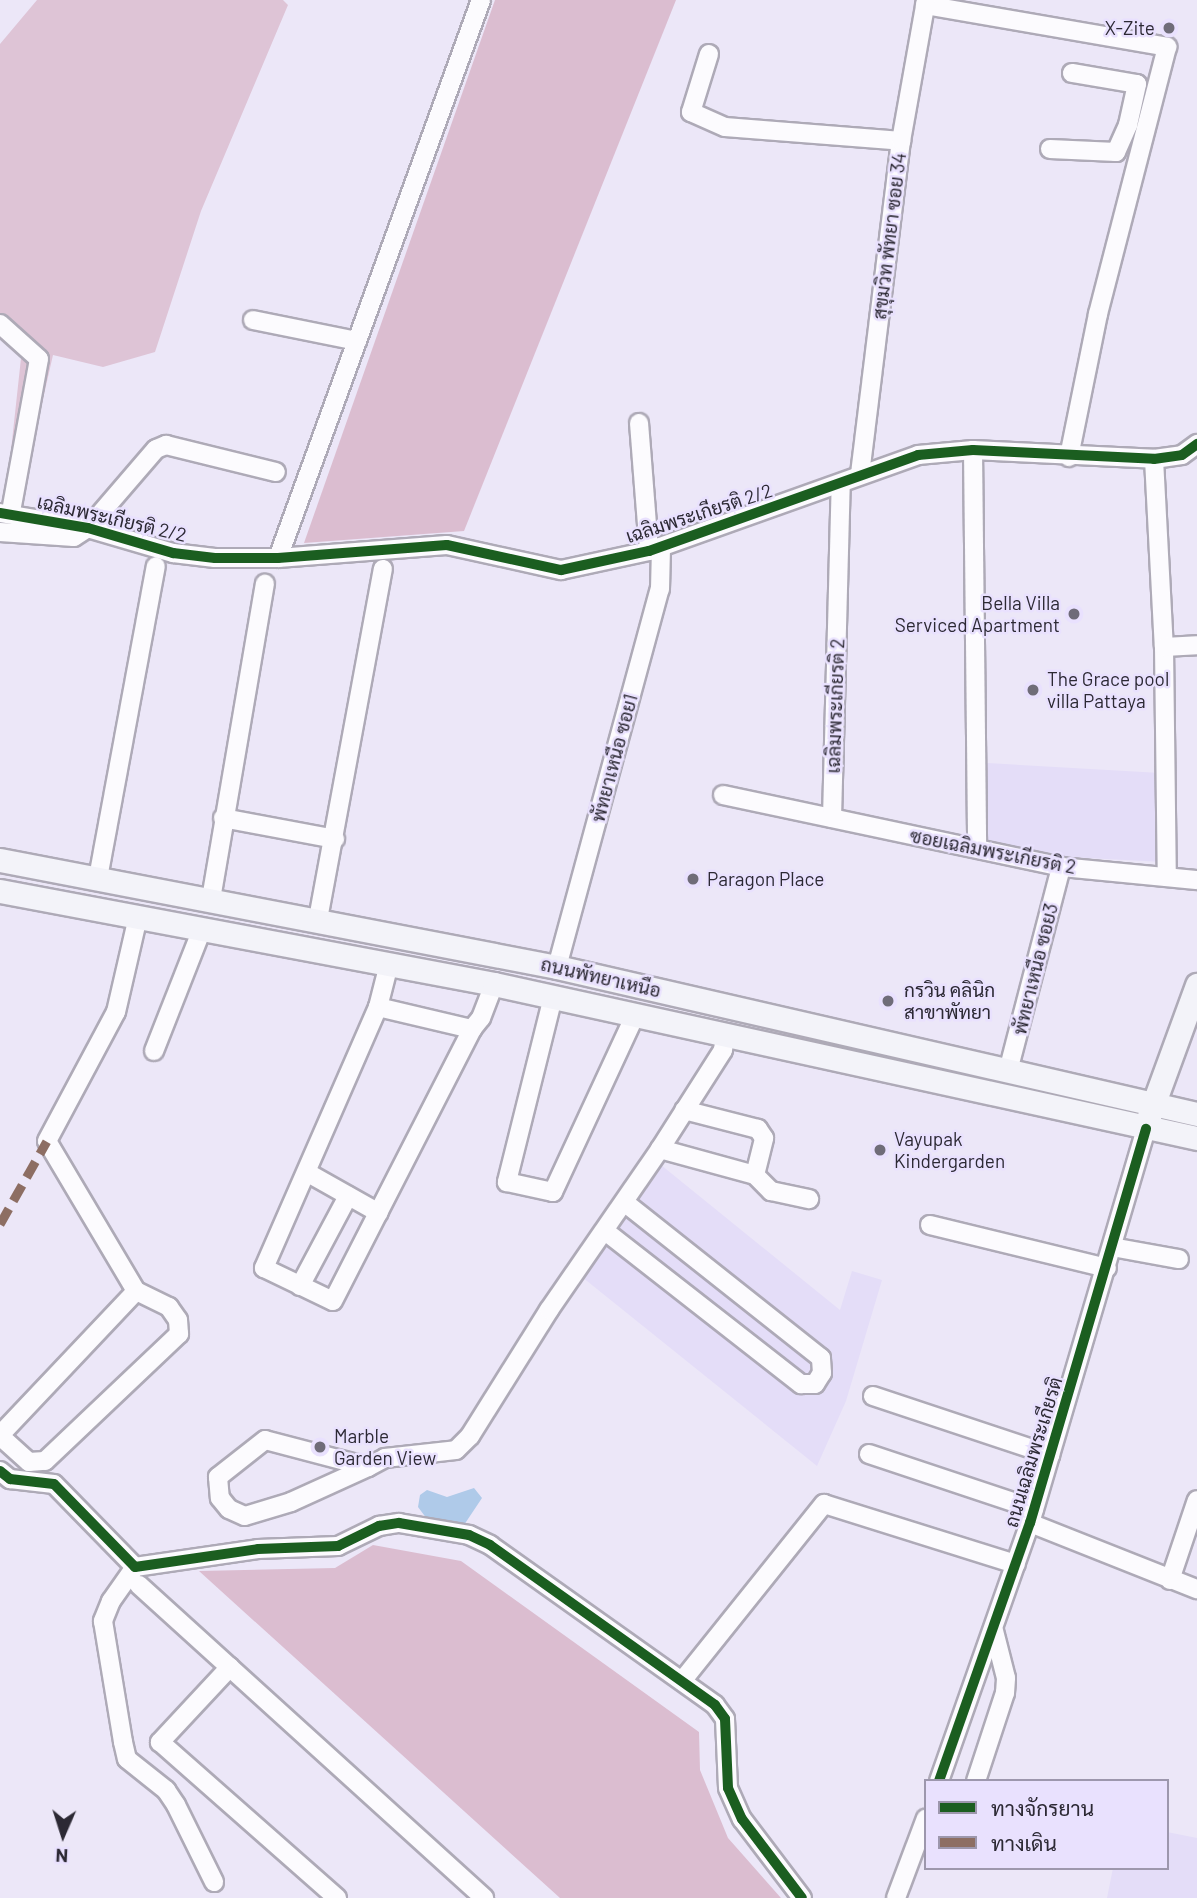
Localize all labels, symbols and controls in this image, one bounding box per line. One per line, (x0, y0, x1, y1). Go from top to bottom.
place label: X-Zite (1105, 17, 1155, 39)
marker: X-Zite (1161, 20, 1177, 36)
street label: สุขุมวิท พัทยา ซอย 34 (867, 151, 911, 321)
street label: เฉลิมพระเกียรติ 2/2 (623, 479, 775, 547)
street label: เฉลิมพระเกียรติ 2/2 (35, 490, 189, 546)
place label: Bella Villa Serviced Apartment (895, 592, 1060, 636)
marker: Bella Villa Serviced Apartment (1066, 606, 1082, 622)
street label: เฉลิมพระเกียรติ 2 (821, 638, 849, 774)
place label: The Grace pool villa Pattaya (1047, 668, 1169, 712)
marker: The Grace pool villa Pattaya (1025, 682, 1041, 698)
street label: พัทยาเหนือ ซอย1 (586, 691, 642, 825)
street label: ซอยเฉลิมพระเกียรติ 2 (908, 824, 1078, 878)
place label: Paragon Place (707, 868, 824, 890)
marker: Paragon Place (685, 871, 701, 887)
street label: พัทยาเหนือ ซอย3 (1008, 901, 1062, 1037)
street label: ถนนพัทยาเหนือ (539, 952, 663, 1002)
place label: กรวิน คลินิก สาขาพัทยา (904, 979, 995, 1023)
marker: กรวิน คลินิก สาขาพัทยา (878, 991, 898, 1011)
place label: Vayupak Kindergarden (894, 1128, 1005, 1172)
marker: Vayupak Kindergarden (872, 1142, 888, 1158)
street label: ถนนเฉลิมพระเกียรติ (999, 1374, 1067, 1530)
place label: Marble Garden View (334, 1425, 436, 1469)
marker: Marble Garden View (312, 1439, 328, 1455)
legend (924, 1779, 1169, 1870)
text: ทางจักรยาน (991, 1795, 1094, 1820)
north arrow (28, 1800, 98, 1870)
text: ทางเดิน (991, 1830, 1057, 1855)
text: N (55, 1845, 69, 1868)

